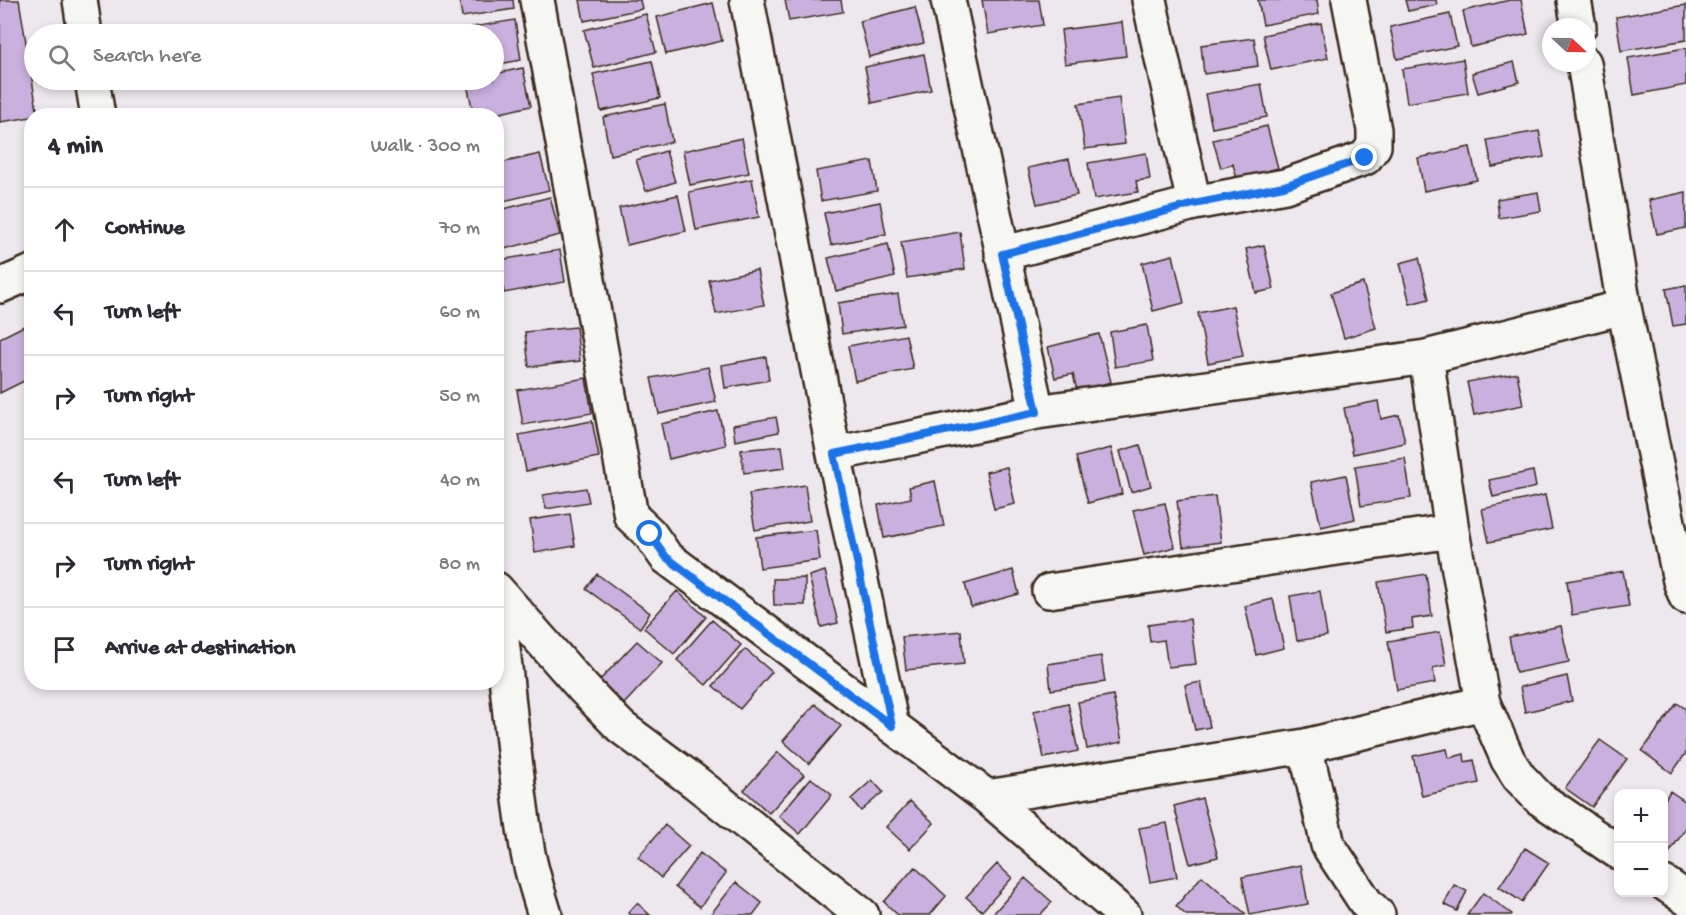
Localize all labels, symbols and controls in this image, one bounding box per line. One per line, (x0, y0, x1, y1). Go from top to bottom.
north arrow (1542, 18, 1596, 72)
search box (24, 24, 504, 90)
icon: search (45, 41, 78, 74)
text: Search here (93, 44, 201, 70)
text: 4 min (48, 132, 103, 163)
text: Walk · 300 m (371, 136, 480, 159)
route end (1351, 144, 1377, 170)
icon: ahead (48, 213, 81, 246)
text: Continue (105, 216, 185, 242)
text: 70 m (439, 218, 480, 241)
icon: left (48, 297, 81, 330)
text: Turn left (105, 300, 179, 326)
text: 60 m (440, 302, 480, 325)
icon: right (48, 381, 81, 414)
text: Turn right (105, 384, 193, 410)
text: 50 m (439, 386, 480, 409)
icon: left (48, 465, 81, 498)
text: Turn left (105, 468, 179, 494)
text: 40 m (440, 470, 480, 493)
route start (636, 520, 662, 546)
icon: right (48, 549, 81, 582)
text: Turn right (105, 552, 193, 578)
text: 80 m (439, 554, 480, 577)
icon: arrive (48, 633, 81, 666)
text: Arrive at destination (105, 636, 295, 662)
map controls (1614, 789, 1668, 897)
button: + (1614, 789, 1668, 843)
button: − (1614, 843, 1668, 897)

